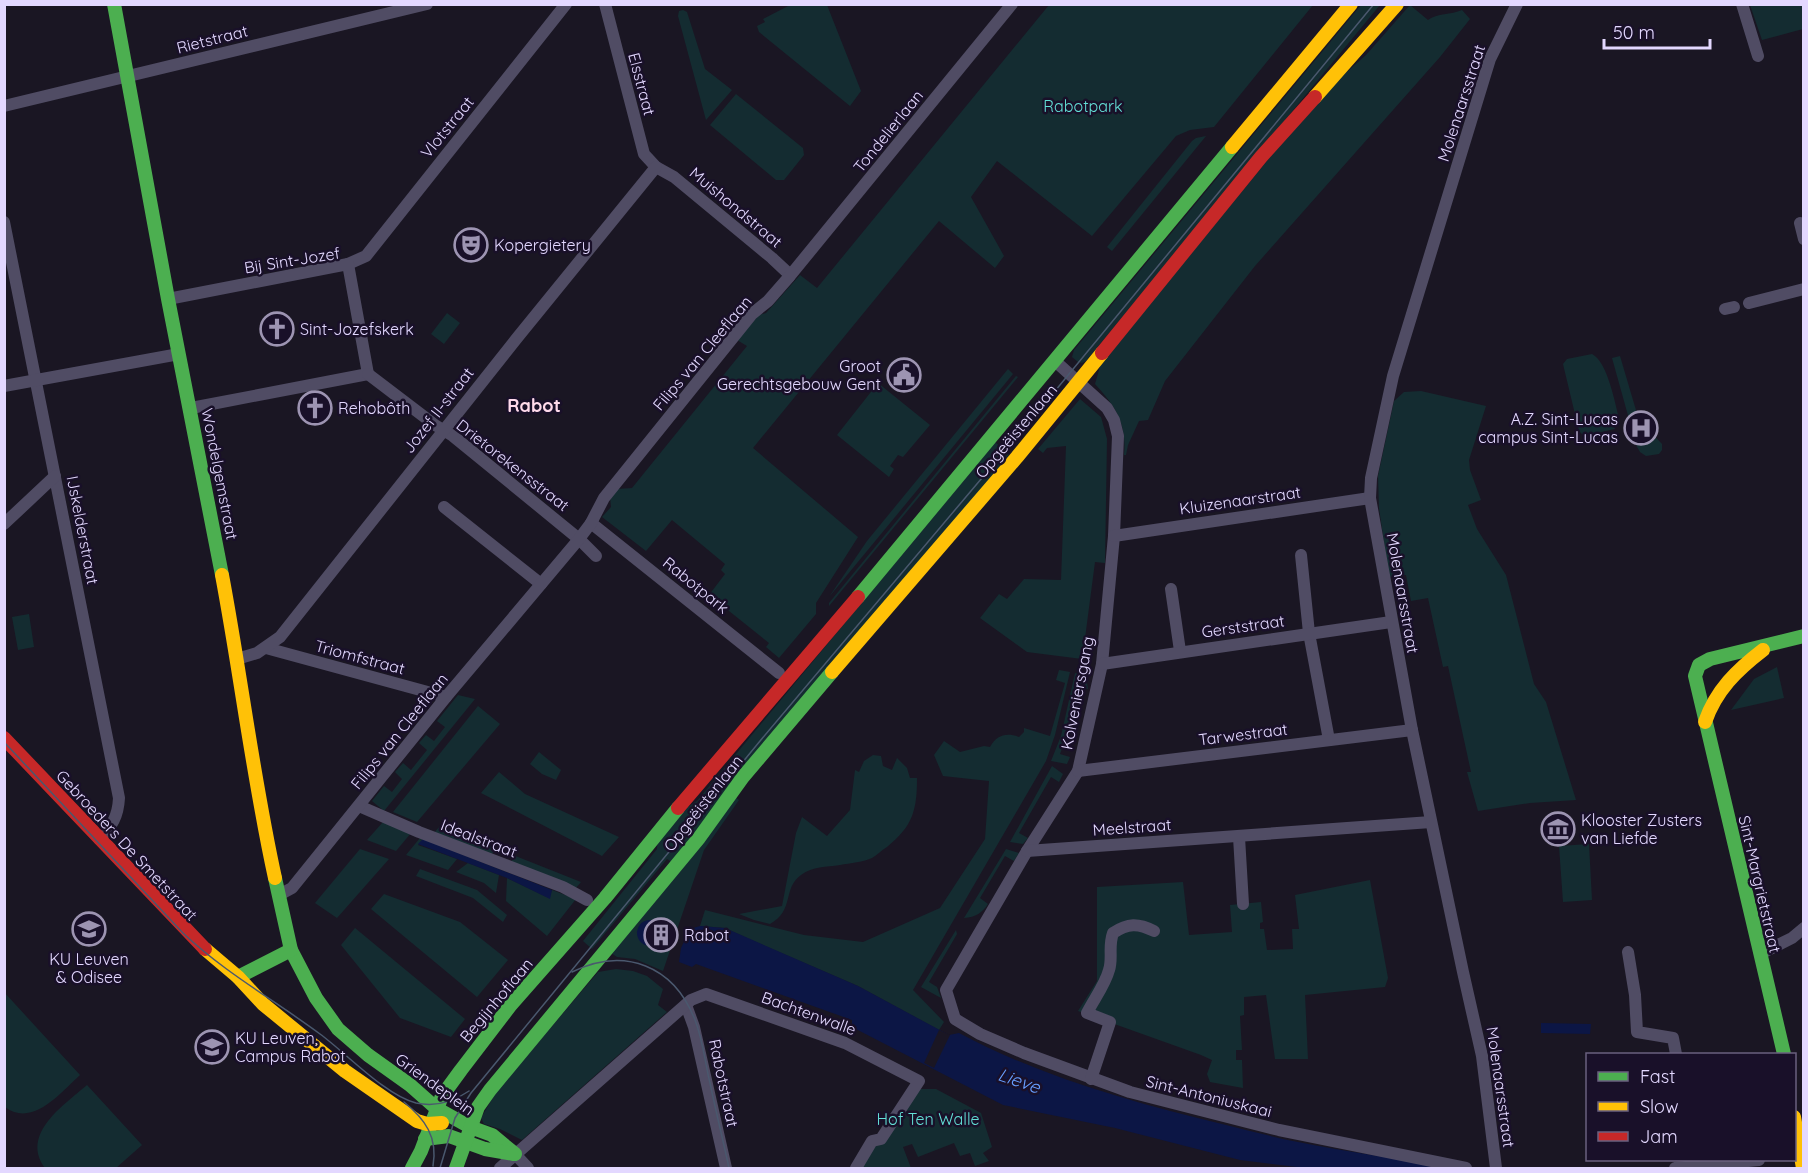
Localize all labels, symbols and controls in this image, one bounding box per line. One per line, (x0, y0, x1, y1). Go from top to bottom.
scale bar (1604, 12, 1710, 50)
street label: Rietstraat (174, 20, 250, 58)
text: 50 m (1613, 21, 1655, 44)
street label: Molenaarsstraat (1433, 42, 1489, 164)
street label: Elsstraat (624, 50, 660, 118)
street label: Tondelierlaan (849, 86, 927, 176)
street label: Vlotstraat (416, 92, 478, 162)
park label: Rabotpark (1043, 96, 1123, 116)
street label: Muishondstraat (686, 162, 786, 252)
theatre icon: Kopergietery (453, 227, 489, 263)
place label: Kopergietery (494, 235, 591, 255)
street label: Bij Sint-Jozef (243, 243, 342, 277)
street label: Filips van Cleeflaan (648, 292, 756, 414)
church icon: Sint-Jozefskerk (259, 311, 295, 347)
place label: Sint-Jozefskerk (300, 319, 414, 339)
place label: Groot Gerechtsgebouw Gent (717, 356, 881, 394)
public building icon: Groot Gerechtsgebouw Gent (886, 357, 922, 393)
street label: Jozef II-straat (398, 363, 478, 457)
street label: Opgeëistenlaan (971, 380, 1061, 482)
church icon: Rehobôth (297, 390, 333, 426)
district label: Rabot (507, 394, 561, 417)
place label: Rehobôth (338, 398, 410, 418)
street label: Wondelgemstraat (197, 407, 243, 541)
place label: A.Z. Sint-Lucas campus Sint-Lucas (1478, 409, 1618, 447)
hospital icon: A.Z. Sint-Lucas campus Sint-Lucas (1623, 410, 1659, 446)
street label: Drietorekensstraat (453, 415, 573, 515)
street label: IJskelderstraat (63, 474, 103, 586)
street label: Kluizenaarstraat (1178, 482, 1302, 518)
street label: Molenaarsstraat (1383, 531, 1423, 655)
street label: Rabotpark (659, 552, 733, 618)
street label: Gerststraat (1200, 610, 1286, 642)
street label: Triomfstraat (313, 635, 407, 679)
street label: Kolveniersgang (1056, 635, 1098, 751)
street label: Filips van Cleeflaan (346, 669, 452, 793)
street label: Tarwestraat (1197, 719, 1289, 749)
street label: Opgeëistenlaan (659, 751, 747, 855)
street label: Gebroeders De Smetstraat (52, 766, 202, 924)
place label: Klooster Zusters van Liefde (1581, 810, 1702, 848)
museum icon: Klooster Zusters van Liefde (1540, 811, 1576, 847)
street label: Sint-Margrietstraat (1734, 813, 1786, 955)
street label: Idealstraat (438, 814, 520, 862)
street label: Meelstraat (1092, 814, 1172, 840)
school or university icon: KU Leuven & Odisee (71, 911, 107, 947)
building icon: Rabot (643, 917, 679, 953)
place label: Rabot (684, 925, 729, 945)
place label: KU Leuven & Odisee (49, 949, 129, 987)
street label: Begijnhoflaan (455, 954, 537, 1046)
street label: Bachtenwalle (759, 987, 859, 1039)
street label: Molenaarsstraat (1483, 1025, 1519, 1149)
place label: KU Leuven, Campus Rabot (235, 1028, 346, 1066)
school or university icon: KU Leuven, Campus Rabot (194, 1029, 230, 1065)
street label: Rabotstraat (705, 1037, 743, 1129)
street label: Griendeplein (392, 1049, 478, 1119)
legend (1586, 1053, 1796, 1161)
water label: Lieve (995, 1063, 1044, 1099)
text: Fast (1640, 1065, 1675, 1088)
street label: Sint-Antoniuskaai (1144, 1071, 1274, 1121)
text: Slow (1640, 1095, 1678, 1118)
park label: Hof Ten Walle (877, 1109, 979, 1129)
text: Jam (1640, 1125, 1678, 1148)

